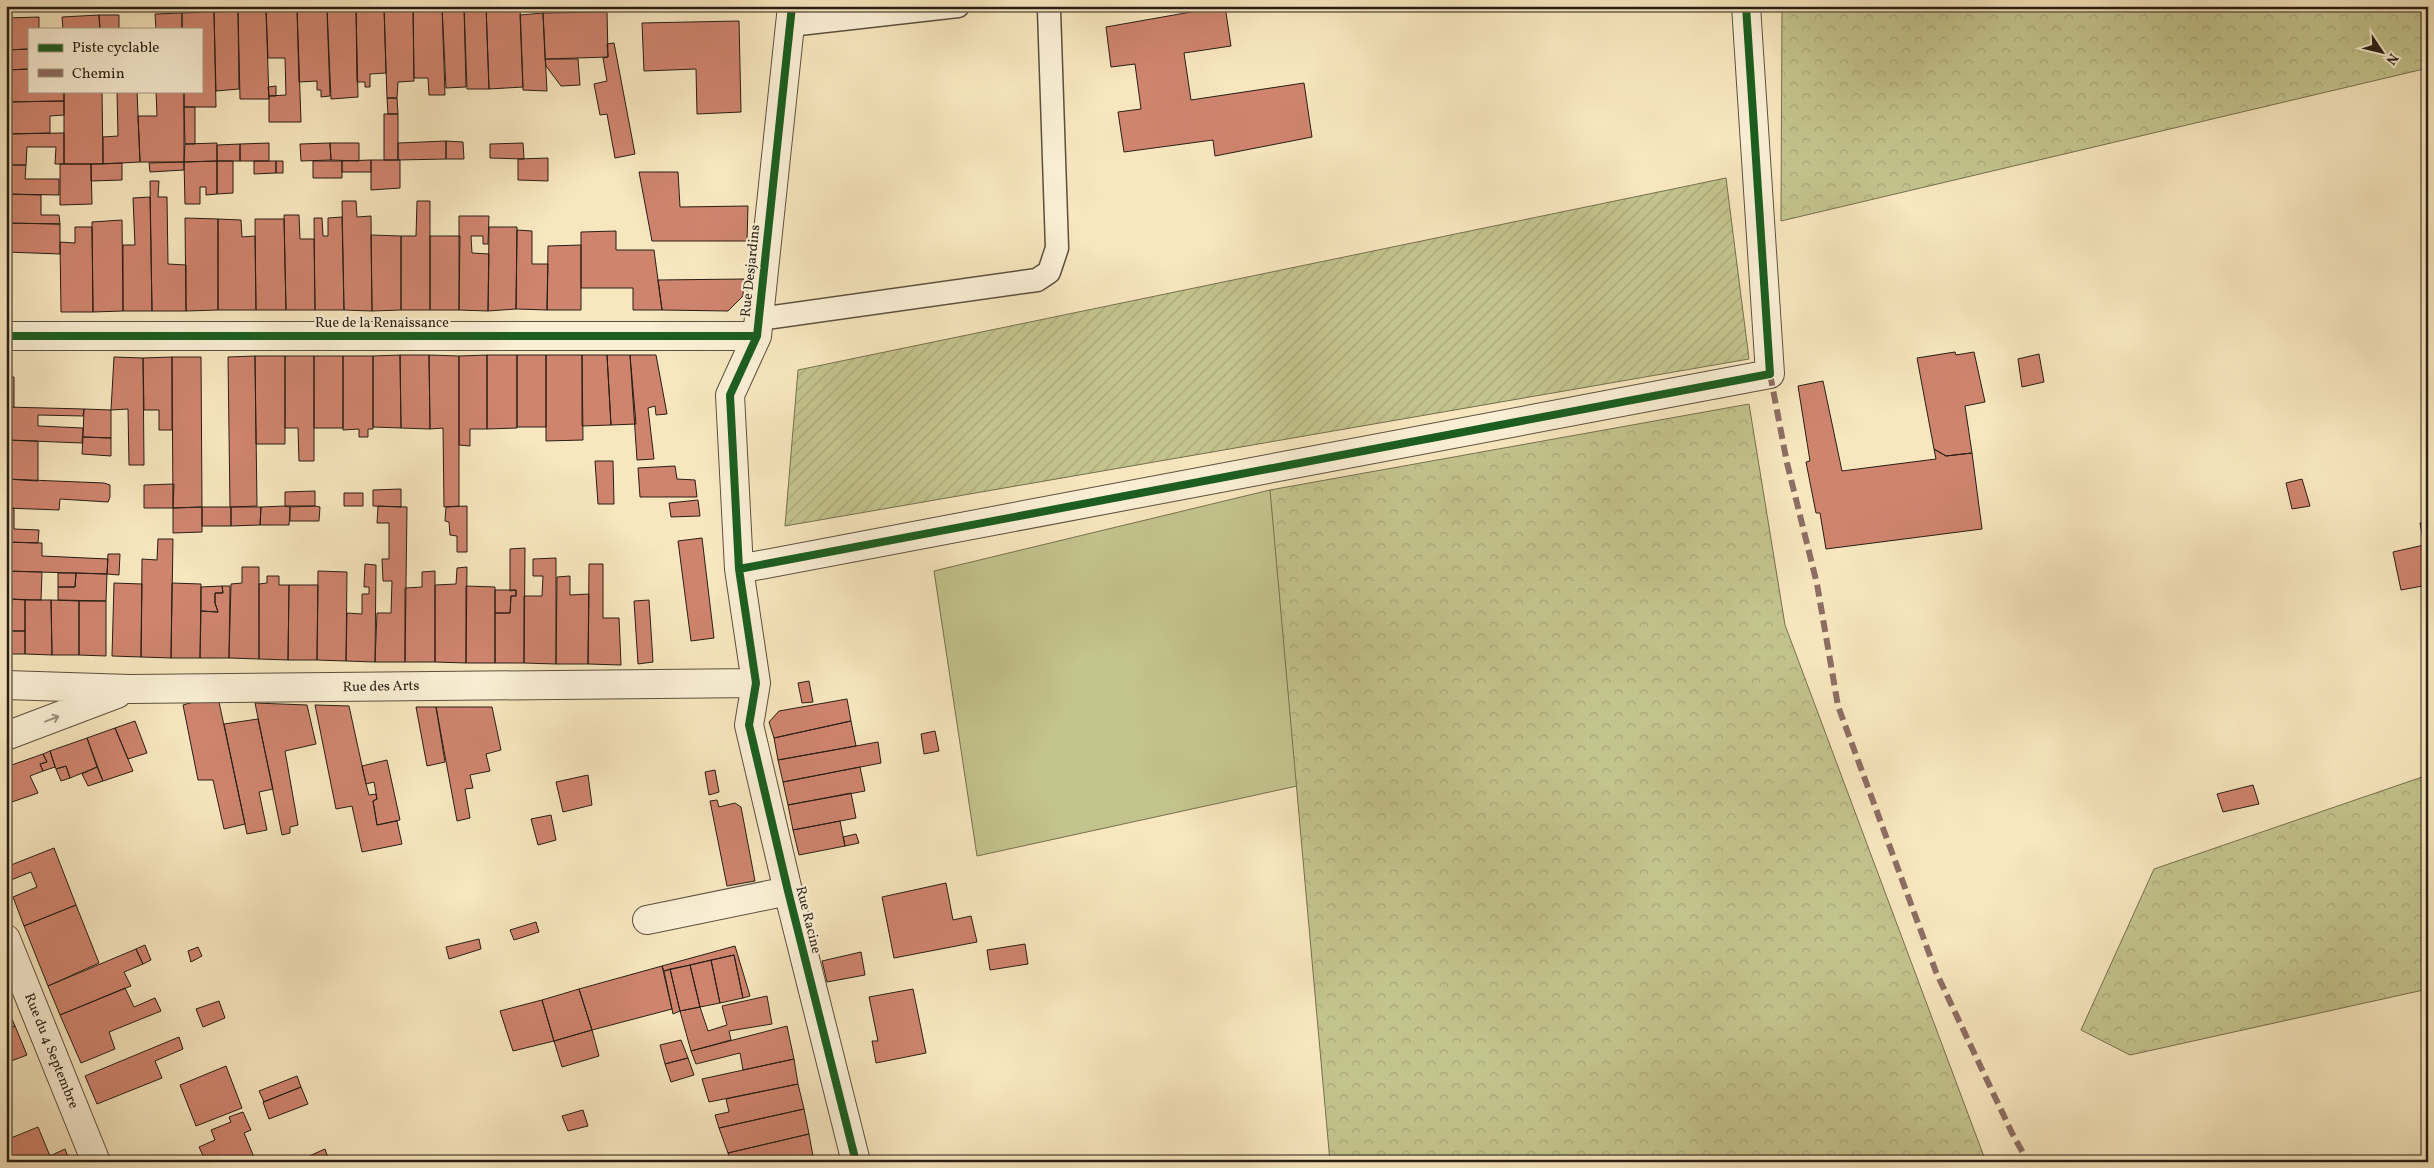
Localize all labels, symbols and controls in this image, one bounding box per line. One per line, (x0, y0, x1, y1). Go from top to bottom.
legend (28, 28, 202, 92)
north arrow (2356, 28, 2406, 78)
text: Piste cyclable (72, 38, 159, 59)
text: N (2381, 49, 2402, 68)
text: Chemin (72, 64, 125, 85)
street label: Rue Desjardins (737, 224, 765, 318)
street label: Rue de la Renaissance (315, 314, 449, 333)
street label: Rue des Arts (342, 677, 420, 697)
one-way arrow (44, 714, 59, 723)
street label: Rue Racine (790, 884, 826, 956)
street label: Rue du 4 Septembre (19, 990, 83, 1112)

